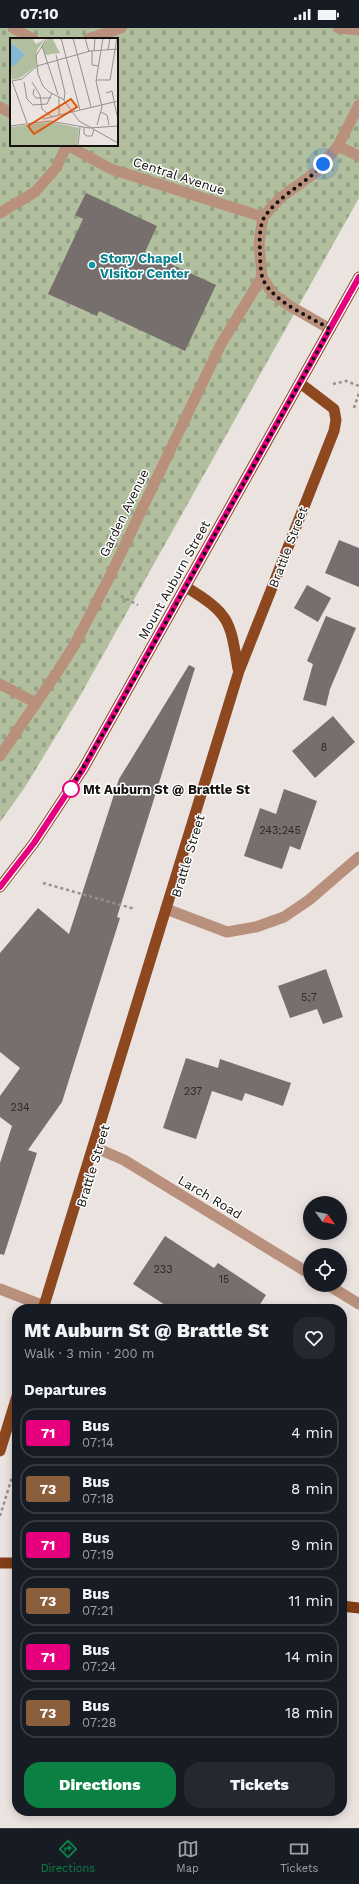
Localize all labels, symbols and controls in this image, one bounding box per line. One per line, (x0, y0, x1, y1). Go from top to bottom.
text: 07:10 (20, 5, 59, 23)
inset map (10, 38, 118, 146)
street label: Central Avenue (131, 154, 227, 198)
your location (313, 154, 333, 174)
place label: Story Chapel VIsitor Center (100, 251, 190, 281)
marker: Story Chapel VIsitor Center (87, 260, 97, 270)
street label: Garden Avenue (96, 467, 152, 559)
street label: Brattle Street (266, 504, 311, 590)
street label: Mount Auburn Street (135, 517, 213, 642)
house number: 8 (321, 741, 328, 754)
marker: Mt Auburn St @ Brattle St (62, 780, 80, 798)
place label: Mt Auburn St @ Brattle St (83, 782, 250, 797)
street label: Brattle Street (168, 812, 208, 899)
house number: 243;245 (259, 824, 301, 837)
house number: 5;7 (301, 991, 317, 1004)
house number: 237 (184, 1085, 202, 1098)
house number: 234 (10, 1101, 30, 1114)
street label: Brattle Street (73, 1122, 113, 1209)
street label: Larch Road (175, 1172, 245, 1222)
north arrow (303, 1196, 347, 1240)
map controls (303, 1196, 347, 1292)
button: locate (303, 1248, 347, 1292)
house number: 233 (153, 1263, 173, 1276)
house number: 15 (219, 1273, 229, 1286)
button: heart (293, 1317, 335, 1359)
text: Mt Auburn St @ Brattle St (24, 1319, 268, 1342)
text: Walk · 3 min · 200 m (24, 1346, 154, 1361)
text: Departures (24, 1381, 107, 1399)
text: Bus (82, 1417, 110, 1435)
text: 4 min (291, 1424, 333, 1442)
text: 71 (41, 1425, 55, 1441)
text: 07:14 (82, 1435, 114, 1450)
text: Bus (82, 1473, 110, 1491)
text: 8 min (291, 1480, 333, 1498)
text: 73 (40, 1481, 56, 1497)
text: 07:18 (82, 1491, 114, 1506)
text: Bus (82, 1529, 110, 1547)
text: 9 min (291, 1536, 333, 1554)
text: 71 (41, 1537, 55, 1553)
text: 07:19 (82, 1547, 114, 1562)
text: Bus (82, 1585, 110, 1603)
text: 11 min (289, 1592, 333, 1610)
text: 73 (40, 1593, 56, 1609)
text: 07:21 (82, 1603, 114, 1618)
text: Bus (82, 1641, 110, 1659)
text: 14 min (285, 1648, 333, 1666)
text: 71 (41, 1649, 55, 1665)
text: 07:24 (82, 1659, 116, 1674)
text: Bus (82, 1697, 110, 1715)
text: 18 min (285, 1704, 333, 1722)
text: 73 (40, 1705, 56, 1721)
text: 07:28 (82, 1715, 117, 1730)
button: Directions (24, 1762, 176, 1808)
button: Tickets (184, 1762, 335, 1808)
tab: Directions (41, 1838, 95, 1875)
tab: Map (176, 1838, 199, 1875)
tab: Tickets (280, 1838, 318, 1875)

